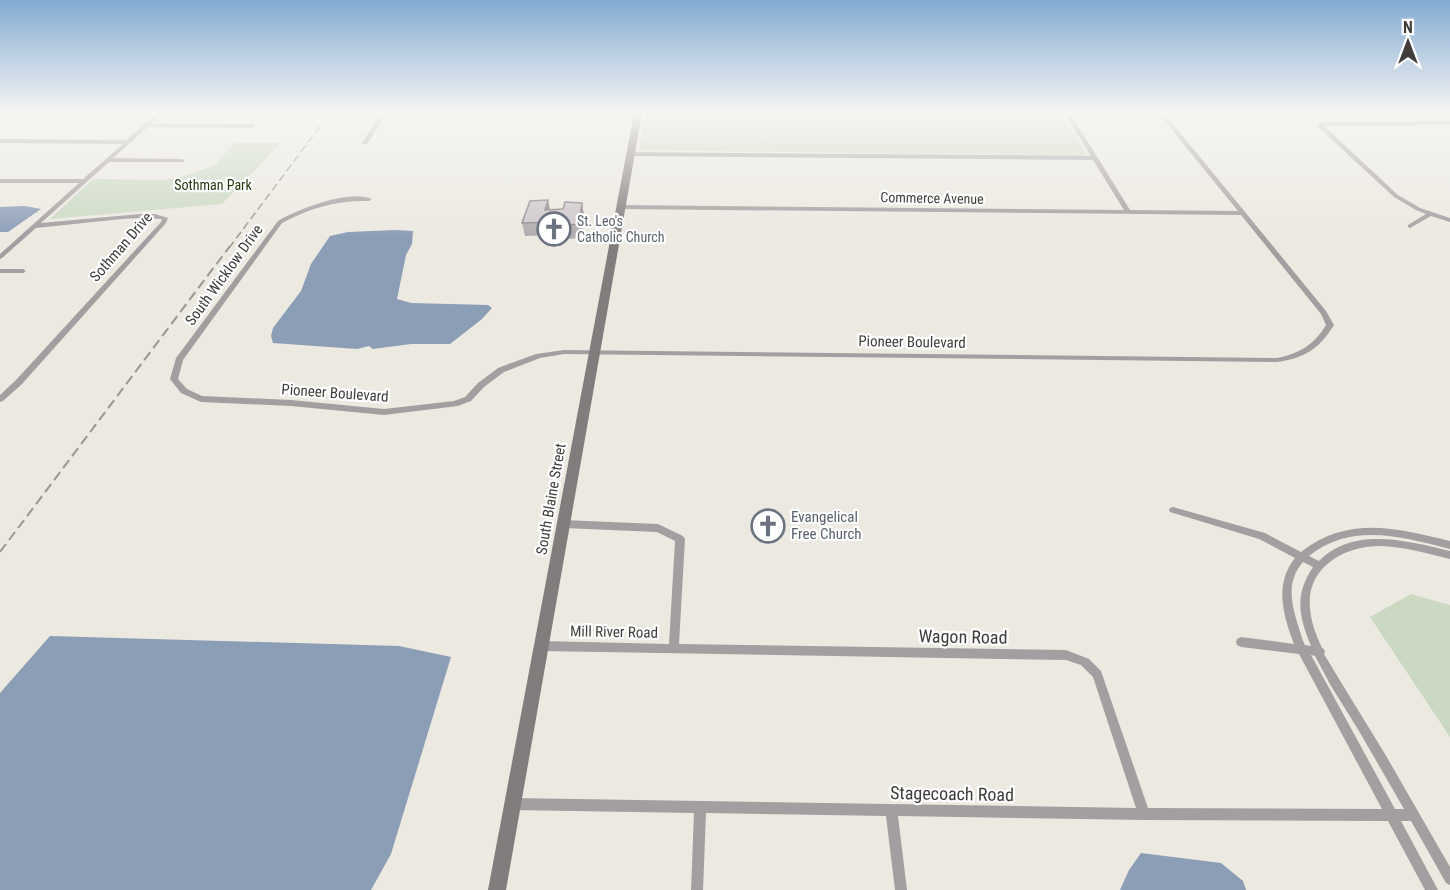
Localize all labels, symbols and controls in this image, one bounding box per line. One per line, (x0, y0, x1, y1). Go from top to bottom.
north arrow (1378, 12, 1438, 72)
text: N (1403, 18, 1413, 37)
park label: Sothman Park (174, 177, 252, 193)
street label: Commerce Avenue (880, 189, 984, 207)
street label: Sothman Drive (86, 209, 156, 285)
church icon: St. Leo's Catholic Church (536, 211, 572, 247)
place label: St. Leo's Catholic Church (577, 213, 665, 245)
street label: South Wicklow Drive (181, 221, 267, 329)
street label: Pioneer Boulevard (858, 332, 966, 352)
street label: Pioneer Boulevard (281, 380, 389, 406)
street label: South Blaine Street (532, 442, 570, 556)
church icon: Evangelical Free Church (750, 508, 786, 544)
place label: Evangelical Free Church (791, 508, 862, 543)
street label: Mill River Road (570, 622, 658, 642)
street label: Wagon Road (918, 625, 1008, 648)
street label: Stagecoach Road (890, 782, 1014, 805)

